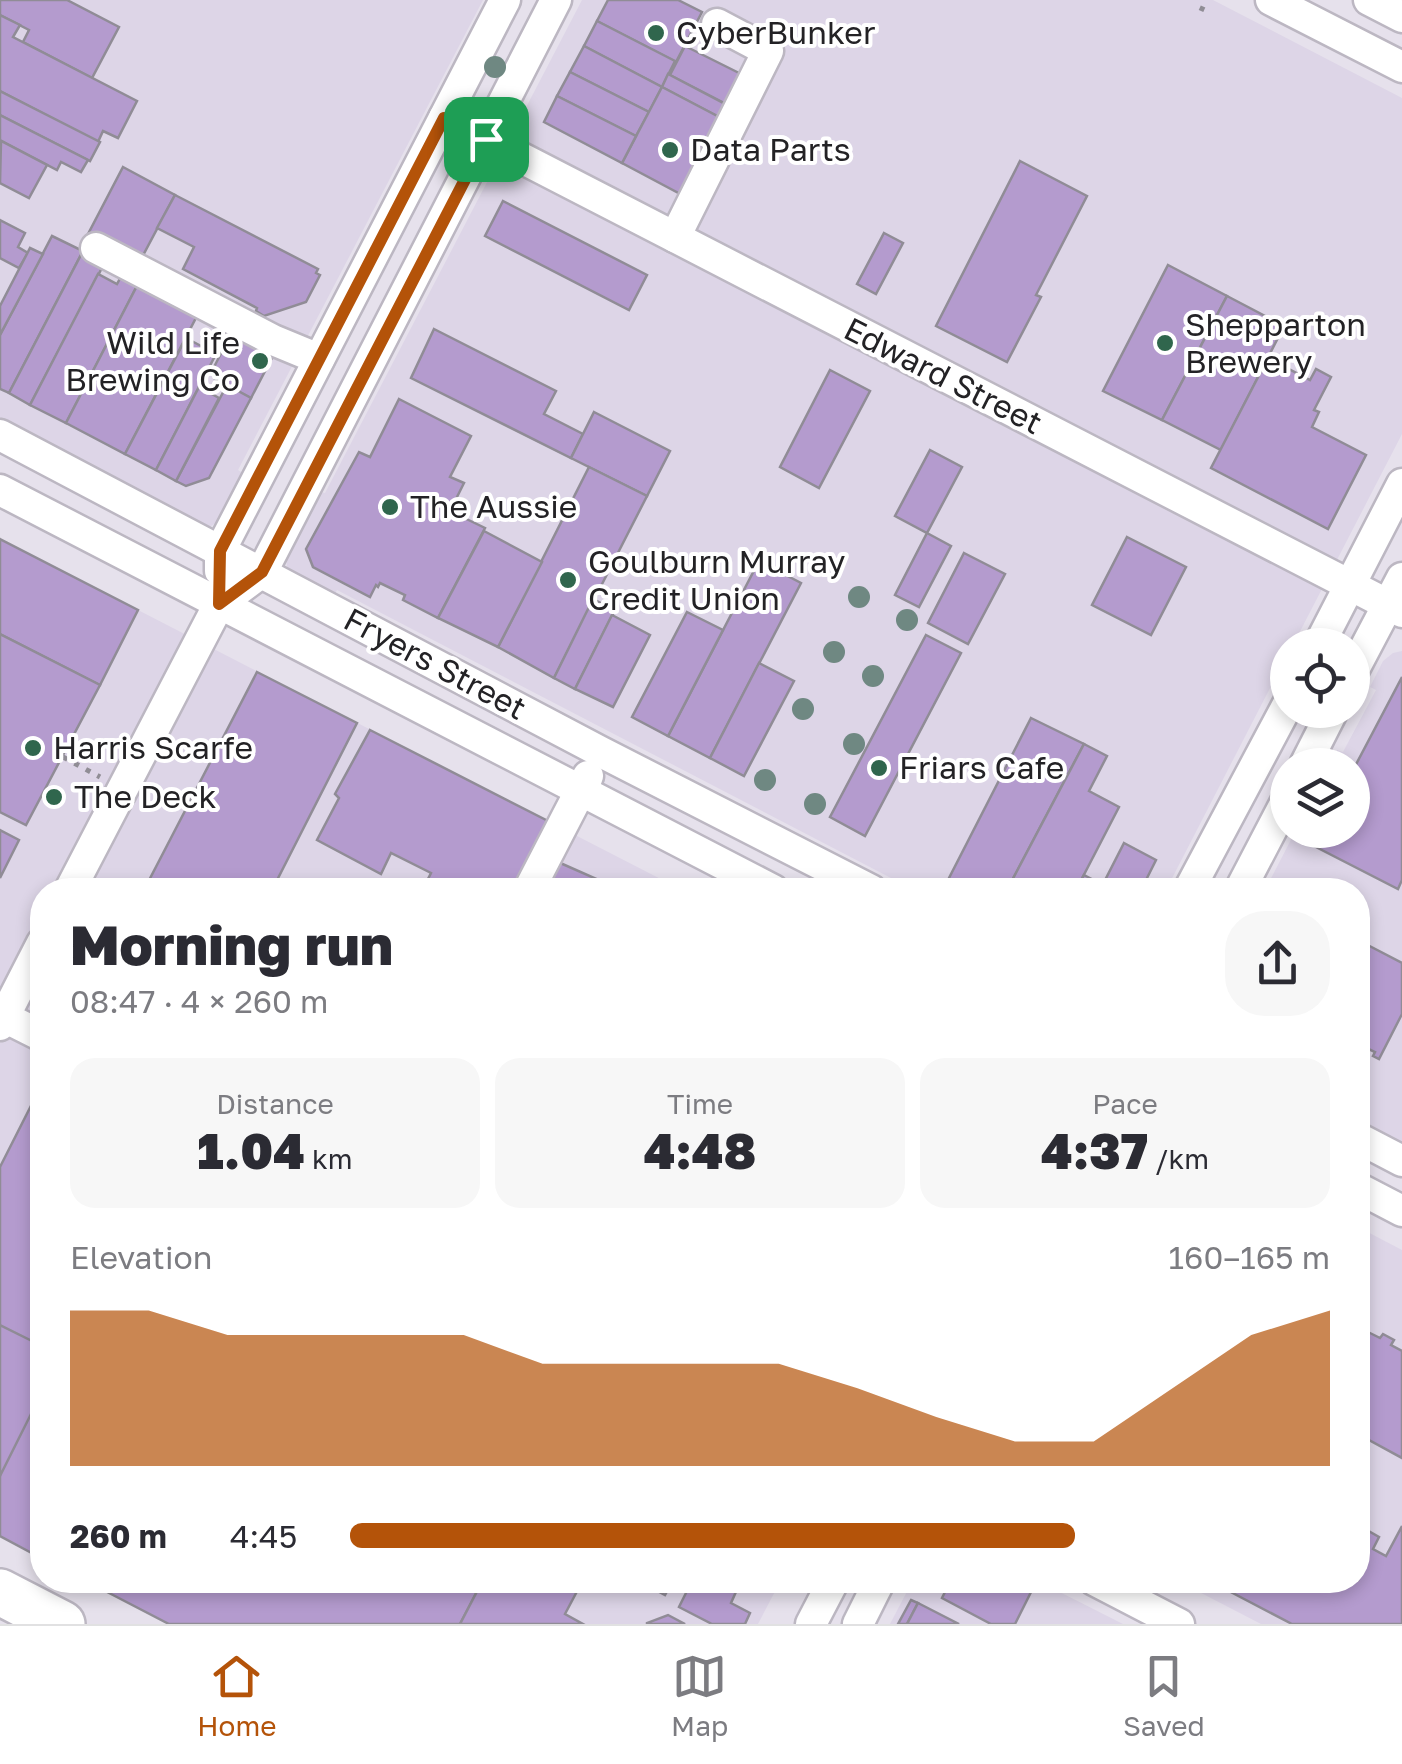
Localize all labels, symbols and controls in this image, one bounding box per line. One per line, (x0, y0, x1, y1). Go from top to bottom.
place label: CyberBunker (676, 13, 875, 51)
marker: CyberBunker (645, 22, 667, 44)
pin (444, 97, 529, 182)
icon: arrive (459, 112, 514, 167)
place label: Data Parts (690, 130, 851, 168)
marker: Data Parts (659, 139, 681, 161)
place label: Shepparton Brewery (1185, 305, 1366, 380)
street label: Edward Street (838, 309, 1049, 441)
place label: Wild Life Brewing Co (65, 323, 240, 398)
marker: Shepparton Brewery (1154, 332, 1176, 354)
marker: Wild Life Brewing Co (249, 350, 271, 372)
place label: The Aussie (410, 487, 577, 525)
marker: The Aussie (379, 496, 401, 518)
place label: Goulburn Murray Credit Union (588, 542, 846, 617)
marker: Goulburn Murray Credit Union (557, 569, 579, 591)
street label: Fryers Street (338, 599, 533, 727)
map controls (1270, 628, 1370, 848)
button: locate (1270, 628, 1370, 728)
place label: Harris Scarfe (53, 728, 253, 766)
marker: Harris Scarfe (22, 737, 44, 759)
place label: Friars Cafe (899, 748, 1064, 786)
button: layers (1270, 748, 1370, 848)
marker: Friars Cafe (868, 757, 890, 779)
place label: The Deck (74, 777, 217, 815)
marker: The Deck (43, 786, 65, 808)
text: Morning run (70, 911, 393, 977)
button: share (1225, 911, 1330, 1016)
text: 08:47 · 4 × 260 m (70, 982, 328, 1020)
text: Distance (216, 1087, 334, 1120)
text: Time (667, 1087, 733, 1120)
text: Pace (1092, 1087, 1158, 1120)
text: 1.04 (197, 1120, 305, 1180)
text: 4:48 (644, 1120, 756, 1180)
text: 4:37 (1041, 1120, 1148, 1180)
text: km (305, 1142, 353, 1175)
text: /km (1148, 1142, 1209, 1175)
text: Elevation (70, 1238, 212, 1276)
text: 160–165 m (1169, 1238, 1330, 1276)
text: 260 m (70, 1517, 167, 1555)
text: 4:45 (230, 1517, 297, 1555)
tab: Home (197, 1649, 276, 1742)
tab: Map (671, 1649, 728, 1742)
tab: Saved (1123, 1649, 1205, 1742)

